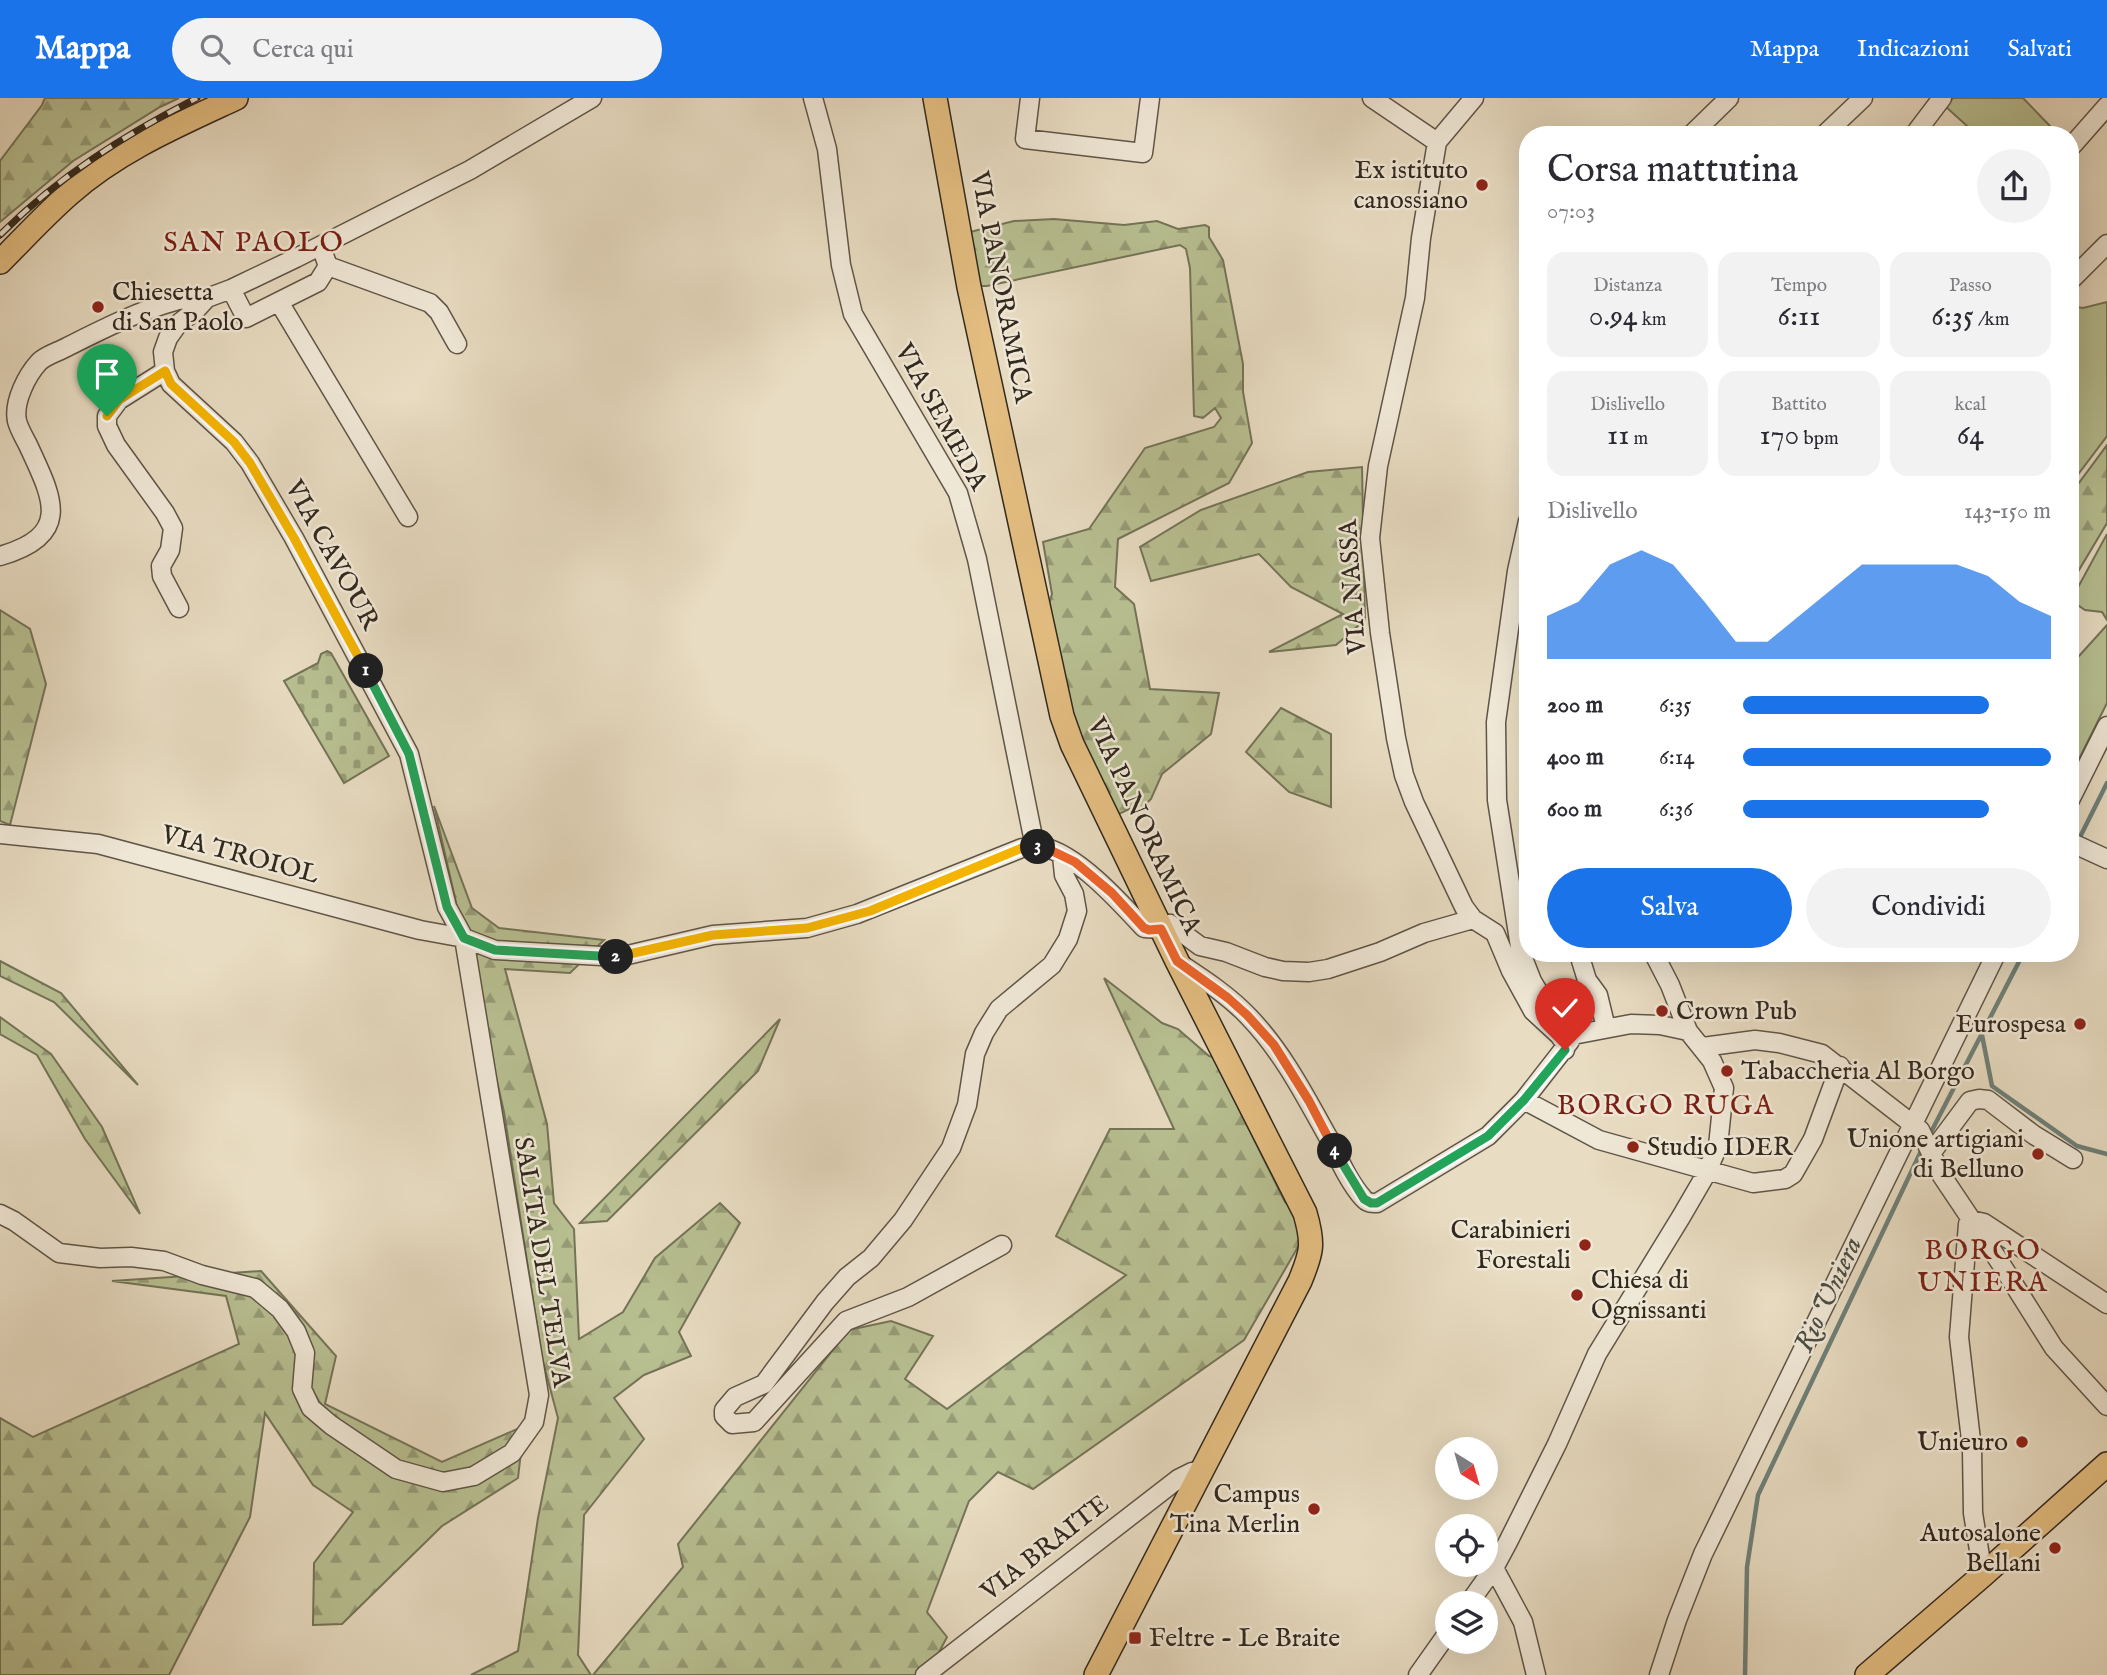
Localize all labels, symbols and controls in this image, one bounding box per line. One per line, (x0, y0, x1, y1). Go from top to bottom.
search box (172, 18, 662, 81)
text: Mappa (35, 28, 130, 70)
icon: search (196, 30, 234, 68)
text: Cerca qui (252, 33, 354, 66)
text: Mappa (1750, 34, 1819, 65)
text: Indicazioni (1857, 34, 1969, 65)
text: Salvati (2007, 34, 2072, 65)
text: Corsa mattutina (1547, 147, 1798, 195)
button: share (1977, 149, 2051, 223)
place label: Ex istituto canossiano (1353, 154, 1468, 217)
street label: VIA PANORAMICA (962, 167, 1040, 407)
marker: Ex istituto canossiano (1474, 177, 1490, 193)
text: 07:03 (1547, 197, 1595, 226)
district label: SAN PAOLO (163, 226, 345, 261)
text: Distanza (1593, 274, 1662, 298)
text: Tempo (1771, 274, 1827, 298)
text: Passo (1949, 274, 1992, 298)
place label: Chiesetta di San Paolo (112, 276, 244, 339)
text: 0.94 (1589, 298, 1638, 336)
text: 6:11 (1778, 298, 1820, 336)
text: 6:35 (1931, 298, 1974, 336)
marker: Chiesetta di San Paolo (90, 299, 106, 315)
text: km (1638, 308, 1667, 332)
text: /km (1974, 308, 2009, 332)
street label: VIA SEMEDA (887, 337, 996, 498)
pin (77, 344, 137, 416)
icon: arrive (88, 355, 126, 393)
text: Dislivello (1590, 393, 1665, 417)
text: Battito (1771, 393, 1827, 417)
text: kcal (1954, 393, 1986, 417)
text: 11 (1607, 417, 1629, 455)
text: 170 (1759, 417, 1799, 455)
text: 64 (1957, 417, 1984, 455)
text: m (1629, 427, 1648, 451)
text: bpm (1799, 427, 1839, 451)
street label: VIA CAVOUR (277, 474, 387, 637)
text: Dislivello (1547, 497, 1638, 526)
text: 143–150 m (1964, 497, 2051, 526)
street label: VIA NASSA (1332, 517, 1374, 657)
pin: 1 (348, 654, 384, 688)
text: 1 (362, 658, 369, 682)
text: 200 m (1547, 691, 1603, 720)
text: 6:35 (1659, 691, 1692, 720)
street label: VIA PANORAMICA (1079, 711, 1209, 941)
text: 400 m (1547, 743, 1604, 772)
text: 6:14 (1659, 743, 1695, 772)
text: 600 m (1547, 795, 1602, 824)
text: 6:36 (1659, 795, 1693, 824)
street label: VIA TROIOL (157, 818, 323, 892)
pin: 3 (1020, 830, 1056, 864)
text: 3 (1034, 834, 1041, 858)
button: Salva (1547, 868, 1792, 948)
button: Condividi (1806, 868, 2051, 948)
pin: 2 (598, 940, 634, 974)
text: 2 (611, 944, 620, 968)
pin (1535, 978, 1595, 1050)
icon: check (1546, 989, 1584, 1027)
place label: Crown Pub (1676, 995, 1797, 1028)
marker: Crown Pub (1654, 1003, 1670, 1019)
place label: Eurospesa (1955, 1008, 2067, 1041)
marker: Eurospesa (2072, 1016, 2088, 1032)
place label: Tabaccheria Al Borgo (1741, 1055, 1975, 1088)
marker: Tabaccheria Al Borgo (1719, 1063, 1735, 1079)
district label: BORGO RUGA (1557, 1089, 1775, 1124)
place label: Unione artigiani di Belluno (1847, 1123, 2024, 1186)
place label: Studio IDER (1647, 1131, 1794, 1164)
pin: 4 (1318, 1134, 1352, 1168)
street label: SALITA DEL TELVA (506, 1135, 578, 1391)
text: 4 (1330, 1138, 1339, 1162)
marker: Studio IDER (1625, 1139, 1641, 1155)
marker: Unione artigiani di Belluno (2030, 1146, 2046, 1162)
place label: Carabinieri Forestali (1451, 1214, 1571, 1277)
water label: Rio Uniera (1787, 1232, 1871, 1358)
district label: BORGO UNIERA (1917, 1234, 2049, 1301)
marker: Carabinieri Forestali (1577, 1237, 1593, 1253)
place label: Chiesa di Ognissanti (1591, 1264, 1707, 1327)
marker: Chiesa di Ognissanti (1569, 1287, 1585, 1303)
place label: Unieuro (1917, 1426, 2008, 1459)
marker: Unieuro (2014, 1434, 2030, 1450)
north arrow (1435, 1437, 1498, 1500)
map controls (1435, 1437, 1498, 1654)
place label: Campus Tina Merlin (1170, 1478, 1300, 1541)
street label: VIA BRAITE (973, 1488, 1116, 1609)
marker: Campus Tina Merlin (1306, 1501, 1322, 1517)
button: locate (1435, 1514, 1498, 1577)
place label: Autosalone Bellani (1919, 1517, 2041, 1580)
marker: Autosalone Bellani (2047, 1540, 2063, 1556)
button: layers (1435, 1591, 1498, 1654)
place label: Feltre - Le Braite (1149, 1622, 1340, 1655)
marker: Feltre - Le Braite (1127, 1630, 1143, 1646)

